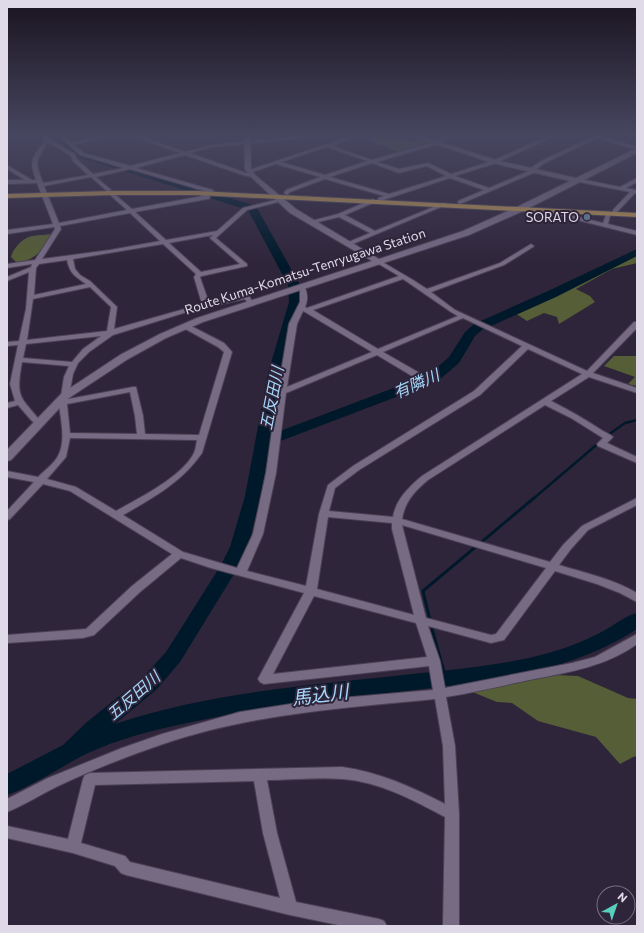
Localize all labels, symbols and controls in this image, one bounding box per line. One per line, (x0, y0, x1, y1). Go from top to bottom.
place label: SORATO (526, 209, 579, 225)
marker: SORATO (582, 212, 592, 222)
street label: Route Kuma-Komatsu-Tenryugawa Station (183, 224, 427, 318)
water label: 五反田川 (256, 363, 287, 431)
water label: 有隣川 (390, 364, 444, 401)
water label: 五反田川 (103, 666, 165, 723)
water label: 馬込川 (290, 679, 352, 709)
north arrow (596, 885, 636, 925)
text: N (615, 889, 630, 905)

